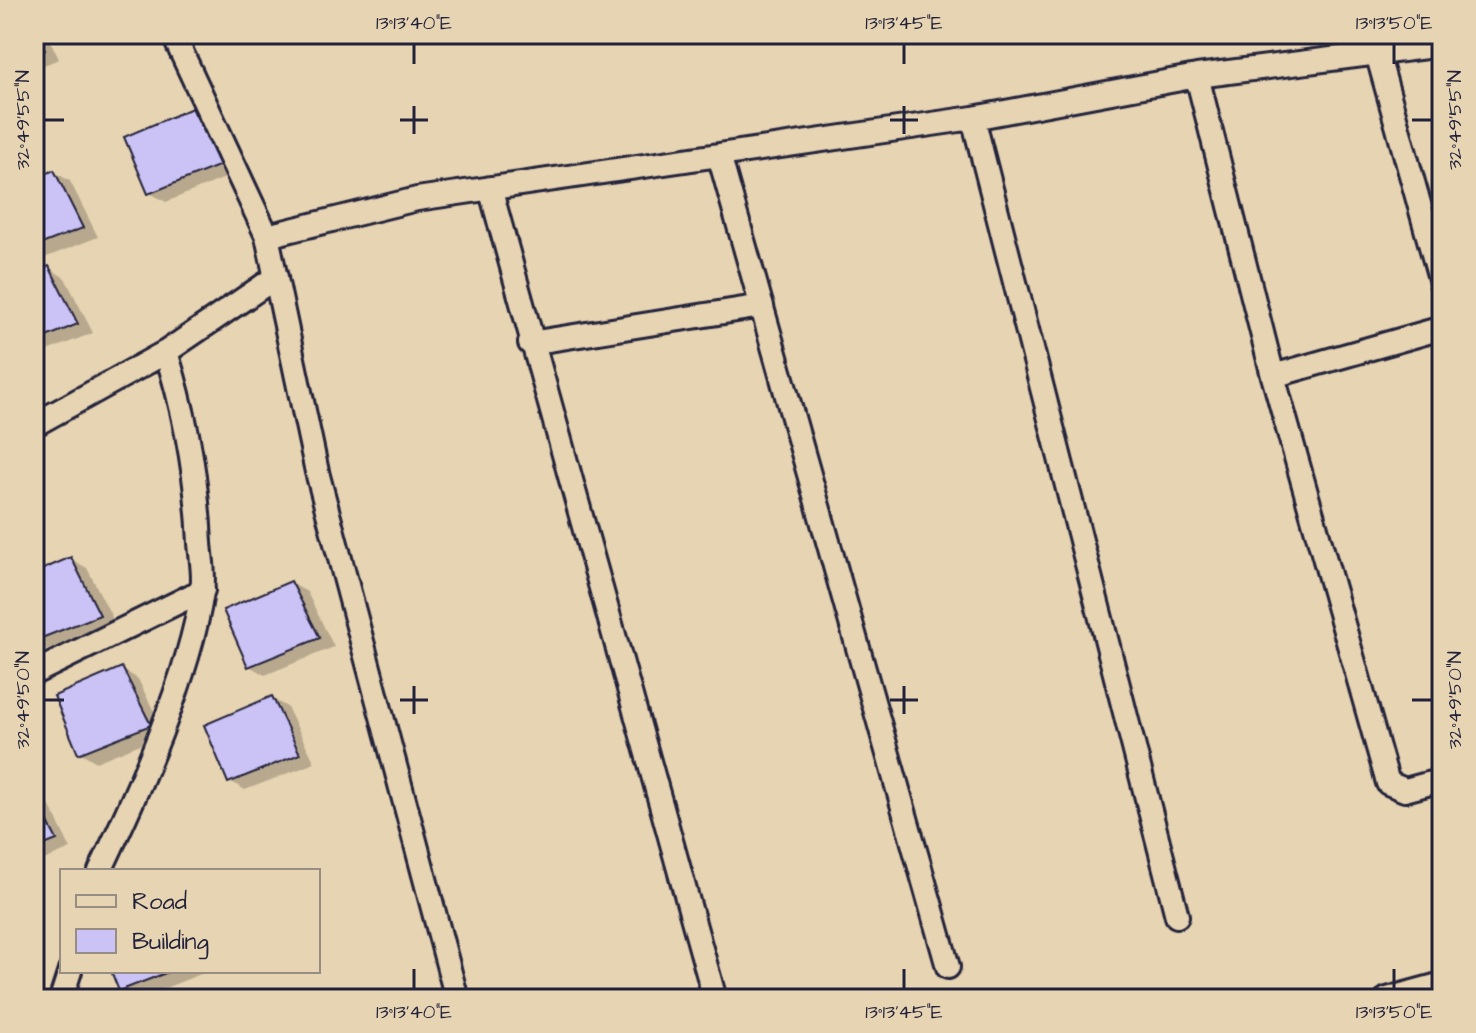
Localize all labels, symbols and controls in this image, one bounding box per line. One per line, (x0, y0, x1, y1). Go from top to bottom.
text: 13°13'40"E (376, 9, 452, 37)
text: 13°13'45"E (865, 9, 943, 37)
text: 13°13'50"E (1356, 9, 1432, 37)
text: 32°49'55"N (9, 70, 37, 170)
text: 32°49'55"N (1441, 70, 1469, 170)
text: 32°49'50"N (9, 651, 37, 749)
text: 32°49'50"N (1441, 651, 1469, 749)
legend (60, 869, 320, 973)
text: Road (132, 885, 187, 919)
text: Building (132, 925, 209, 960)
text: 13°13'40"E (376, 998, 452, 1026)
text: 13°13'45"E (865, 998, 943, 1026)
text: 13°13'50"E (1356, 998, 1432, 1026)

